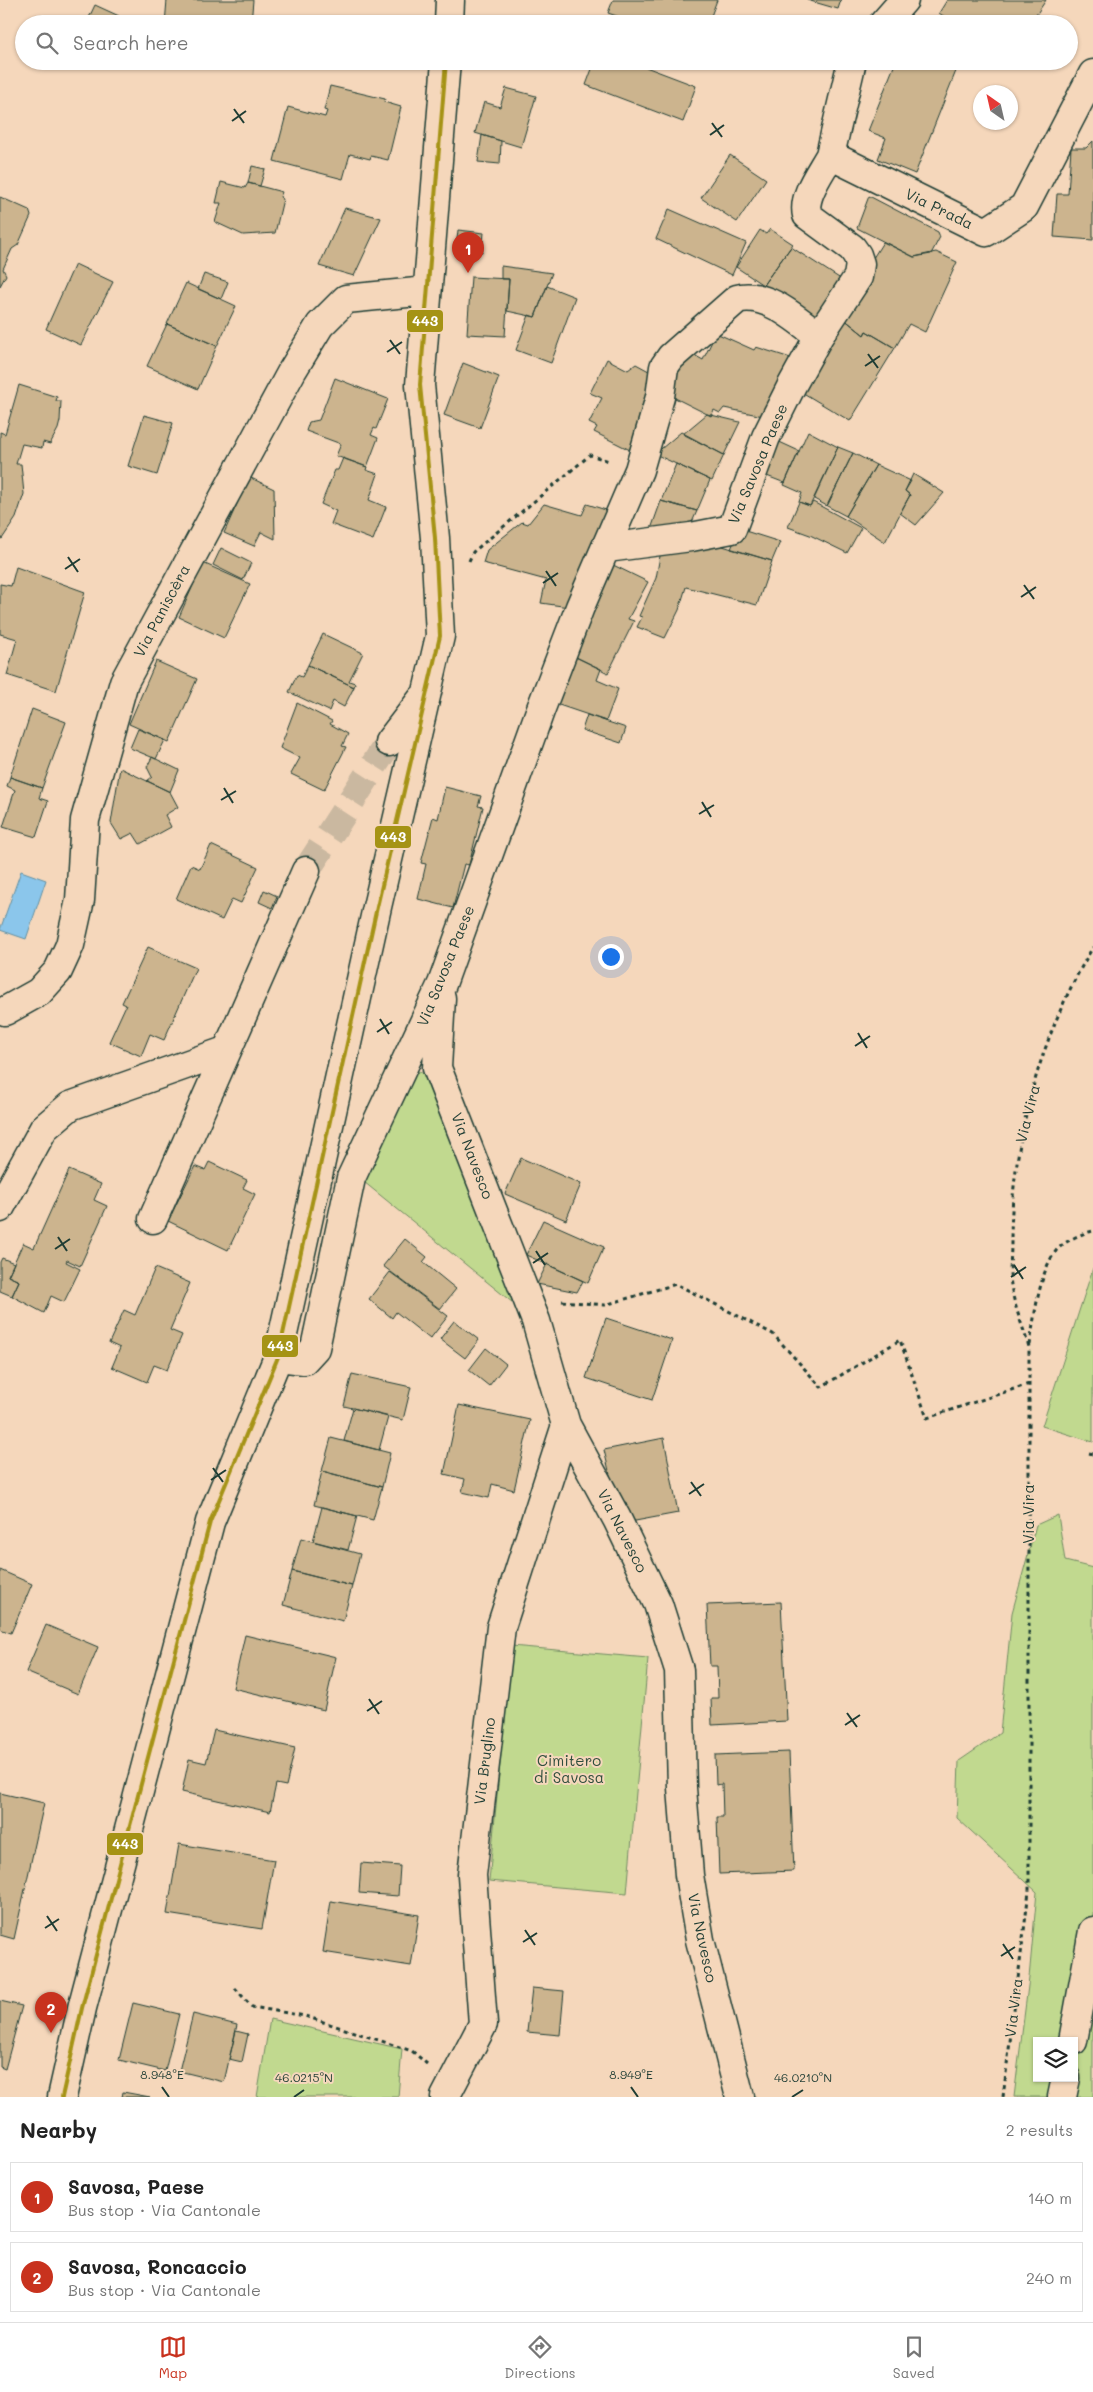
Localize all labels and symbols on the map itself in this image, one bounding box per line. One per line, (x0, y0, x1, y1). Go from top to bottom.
north arrow (973, 85, 1018, 130)
street label: Via Prada (902, 183, 977, 233)
pin: 1 (452, 232, 484, 273)
line badge: 443 (406, 309, 444, 333)
text: 443 (412, 311, 438, 330)
street label: Via Savosa Paese (723, 400, 791, 527)
street label: Via Paniscèra (128, 561, 194, 660)
line badge: 443 (374, 825, 412, 849)
text: 443 (380, 827, 406, 846)
street label: Via Savosa Paese (412, 902, 478, 1029)
your location (598, 944, 624, 970)
street label: Via Vira (1010, 1082, 1044, 1145)
street label: Via Navesco (447, 1110, 499, 1202)
line badge: 443 (261, 1334, 299, 1358)
text: 443 (267, 1336, 293, 1355)
street label: Via Vira (1018, 1484, 1038, 1544)
street label: Via Navesco (593, 1485, 653, 1576)
street label: Via Bruglino (469, 1716, 499, 1806)
park label: Cimitero di Savosa (534, 1750, 604, 1787)
line badge: 443 (106, 1832, 144, 1856)
text: 443 (112, 1834, 138, 1853)
street label: Via Navesco (684, 1891, 722, 1984)
street label: Via Vira (999, 1977, 1027, 2039)
pin: 2 (35, 1992, 67, 2033)
text: 8.948°E (140, 2066, 184, 2082)
text: 8.949°E (609, 2066, 653, 2082)
text: 46.0215°N (275, 2069, 333, 2085)
text: 46.0210°N (774, 2069, 832, 2085)

